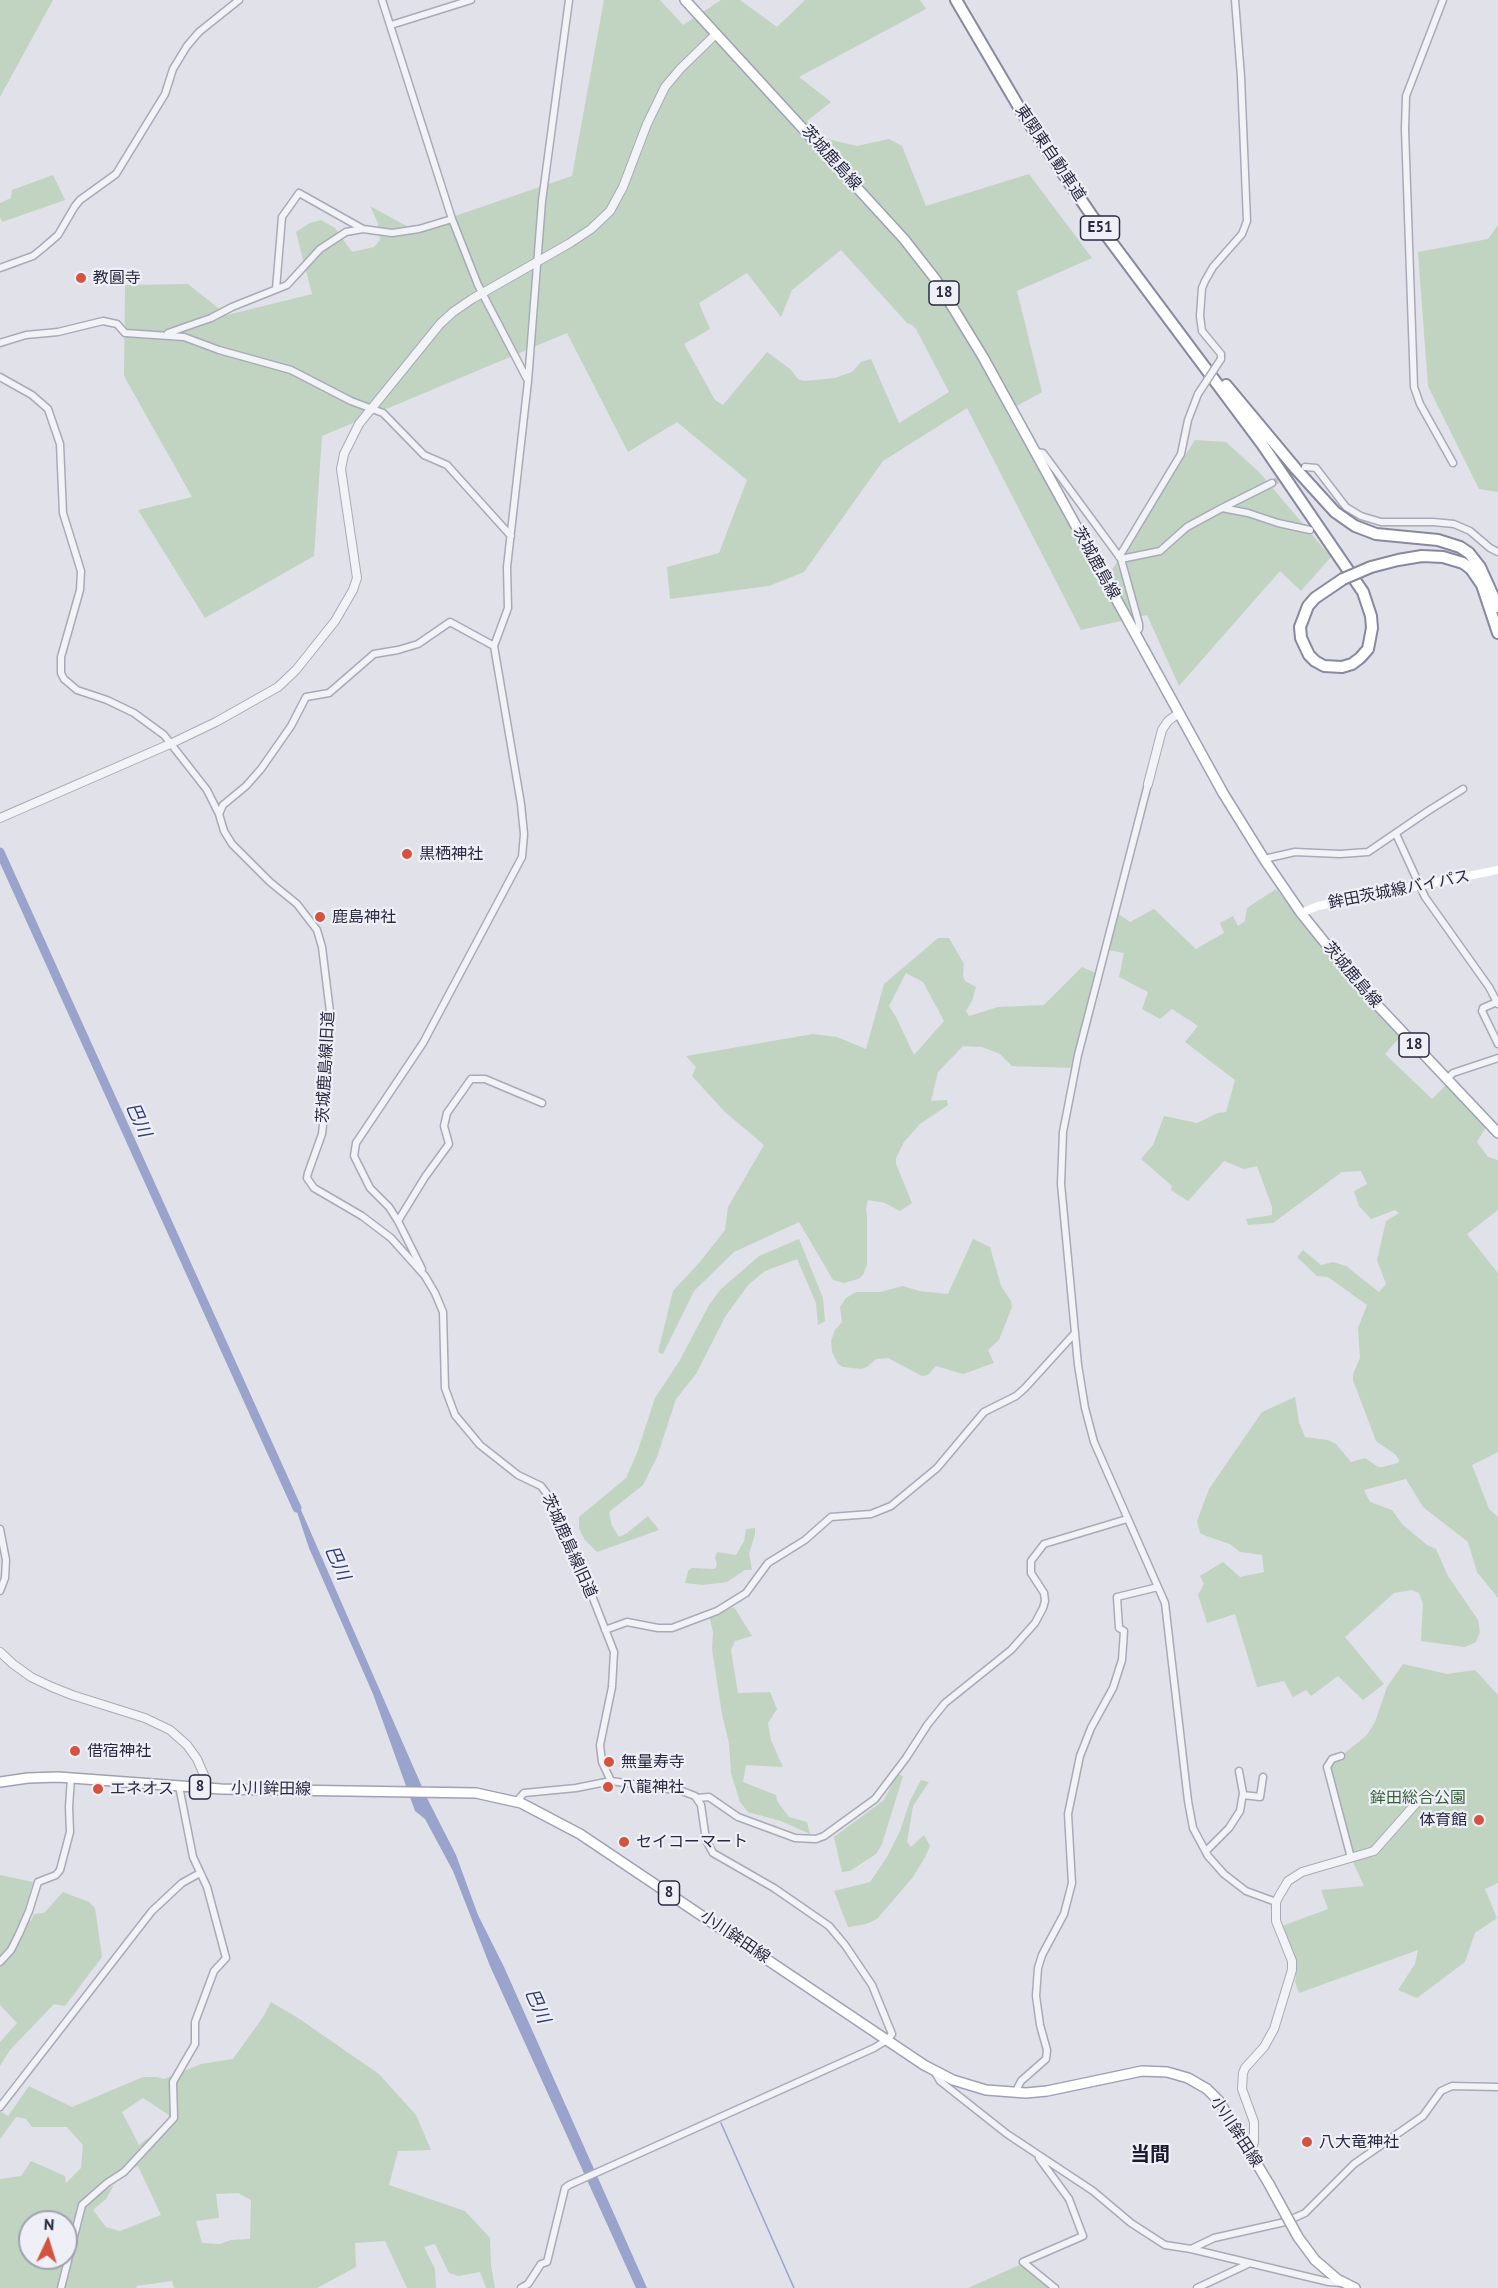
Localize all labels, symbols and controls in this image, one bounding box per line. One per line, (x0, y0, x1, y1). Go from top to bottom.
street label: 東関東自動車道 (1011, 101, 1089, 205)
street label: 茨城鹿島線 (797, 122, 865, 194)
road number: E51 (1080, 216, 1120, 240)
place label: 教圓寺 (93, 268, 141, 288)
marker: 教圓寺 (74, 271, 88, 285)
road number: 18 (929, 281, 959, 305)
street label: 茨城鹿島線 (1068, 523, 1124, 603)
place label: 黒栖神社 (419, 844, 483, 864)
marker: 黒栖神社 (400, 847, 414, 861)
street label: 鉾田茨城線バイパス (1326, 867, 1472, 913)
place label: 鹿島神社 (332, 907, 396, 927)
marker: 鹿島神社 (313, 910, 327, 924)
street label: 茨城鹿島線 (1319, 938, 1385, 1012)
street label: 茨城鹿島線旧道 (313, 1011, 339, 1123)
road number: 18 (1399, 1033, 1429, 1057)
water label: 巴川 (121, 1099, 155, 1141)
street label: 茨城鹿島線旧道 (537, 1491, 601, 1601)
water label: 巴川 (320, 1542, 354, 1584)
place label: 借宿神社 (87, 1741, 151, 1761)
marker: 借宿神社 (68, 1744, 82, 1758)
place label: 無量寿寺 (621, 1752, 685, 1772)
marker: 無量寿寺 (602, 1755, 616, 1769)
road number: 8 (190, 1775, 210, 1799)
place label: 八龍神社 (620, 1777, 684, 1797)
place label: エネオス (110, 1779, 174, 1799)
street label: 小川鉾田線 (231, 1779, 311, 1799)
marker: 八龍神社 (601, 1780, 615, 1794)
marker: エネオス (91, 1782, 105, 1796)
park label: 鉾田総合公園 (1370, 1788, 1466, 1808)
place label: 体育館 (1419, 1810, 1467, 1830)
marker: 体育館 (1472, 1813, 1486, 1827)
place label: セイコーマート (636, 1832, 748, 1852)
marker: セイコーマート (617, 1835, 631, 1849)
road number: 8 (658, 1881, 680, 1905)
street label: 小川鉾田線 (696, 1907, 774, 1967)
water label: 巴川 (520, 1985, 554, 2027)
street label: 小川鉾田線 (1206, 2093, 1266, 2171)
place label: 八大竜神社 (1319, 2132, 1399, 2152)
marker: 八大竜神社 (1300, 2135, 1314, 2149)
district label: 当間 (1130, 2143, 1170, 2167)
north arrow (18, 2210, 78, 2270)
text: N (43, 2214, 55, 2234)

